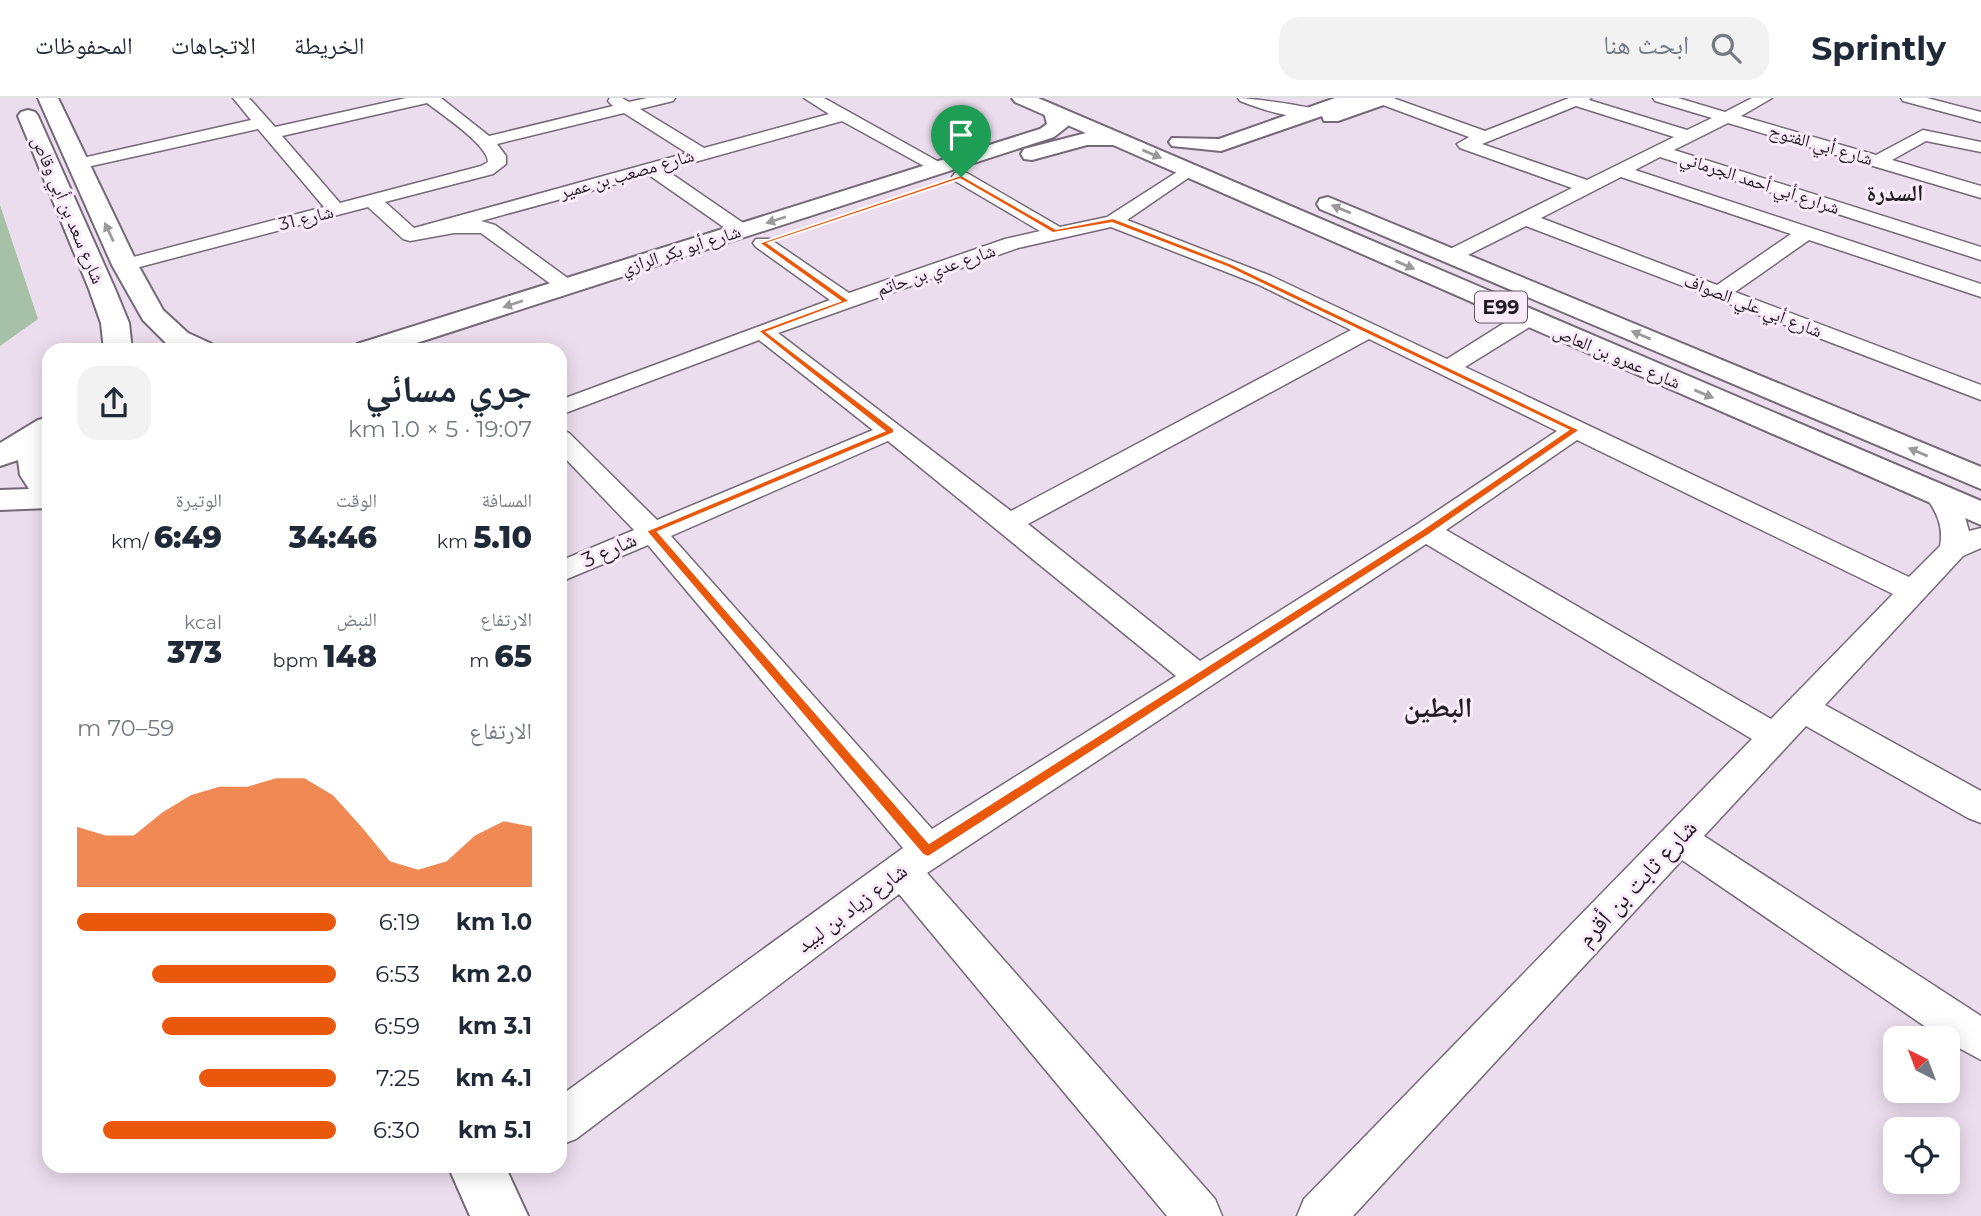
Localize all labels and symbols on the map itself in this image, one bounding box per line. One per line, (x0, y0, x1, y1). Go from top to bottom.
pin (931, 105, 991, 177)
street label: شارع أبي الفتوح (1766, 120, 1875, 174)
street label: شارع سعد بن أبي وقاص (24, 133, 109, 289)
street label: شارع مصعب بن عمير (556, 144, 697, 204)
street label: شرارع أبي أحمد الجرماني (1677, 147, 1842, 223)
one-way arrow (1142, 149, 1163, 160)
district label: السدرة (1866, 179, 1924, 207)
street label: شارع 31 (276, 201, 336, 235)
one-way arrow (1330, 203, 1351, 214)
one-way arrow (765, 215, 786, 226)
street label: شارع أبو بكر الرازي (619, 220, 745, 283)
one-way arrow (104, 221, 115, 242)
street label: شارع عدي بن حاتم (874, 239, 999, 304)
one-way arrow (1395, 260, 1416, 271)
street label: شارع أبي علي الصواف (1680, 270, 1825, 346)
road number: E99 (1475, 292, 1527, 322)
one-way arrow (502, 299, 523, 310)
street label: شارع عمرو بن العاص (1550, 320, 1684, 394)
one-way arrow (1631, 329, 1651, 341)
one-way arrow (1694, 388, 1714, 400)
one-way arrow (1907, 447, 1928, 458)
street label: شارع 3 (578, 526, 640, 574)
district label: البطين (1404, 690, 1472, 725)
street label: شارع ثابت بن أقرم (1570, 813, 1704, 953)
street label: شارع زياد بن لبيد (792, 858, 912, 958)
north arrow (1883, 1026, 1960, 1102)

